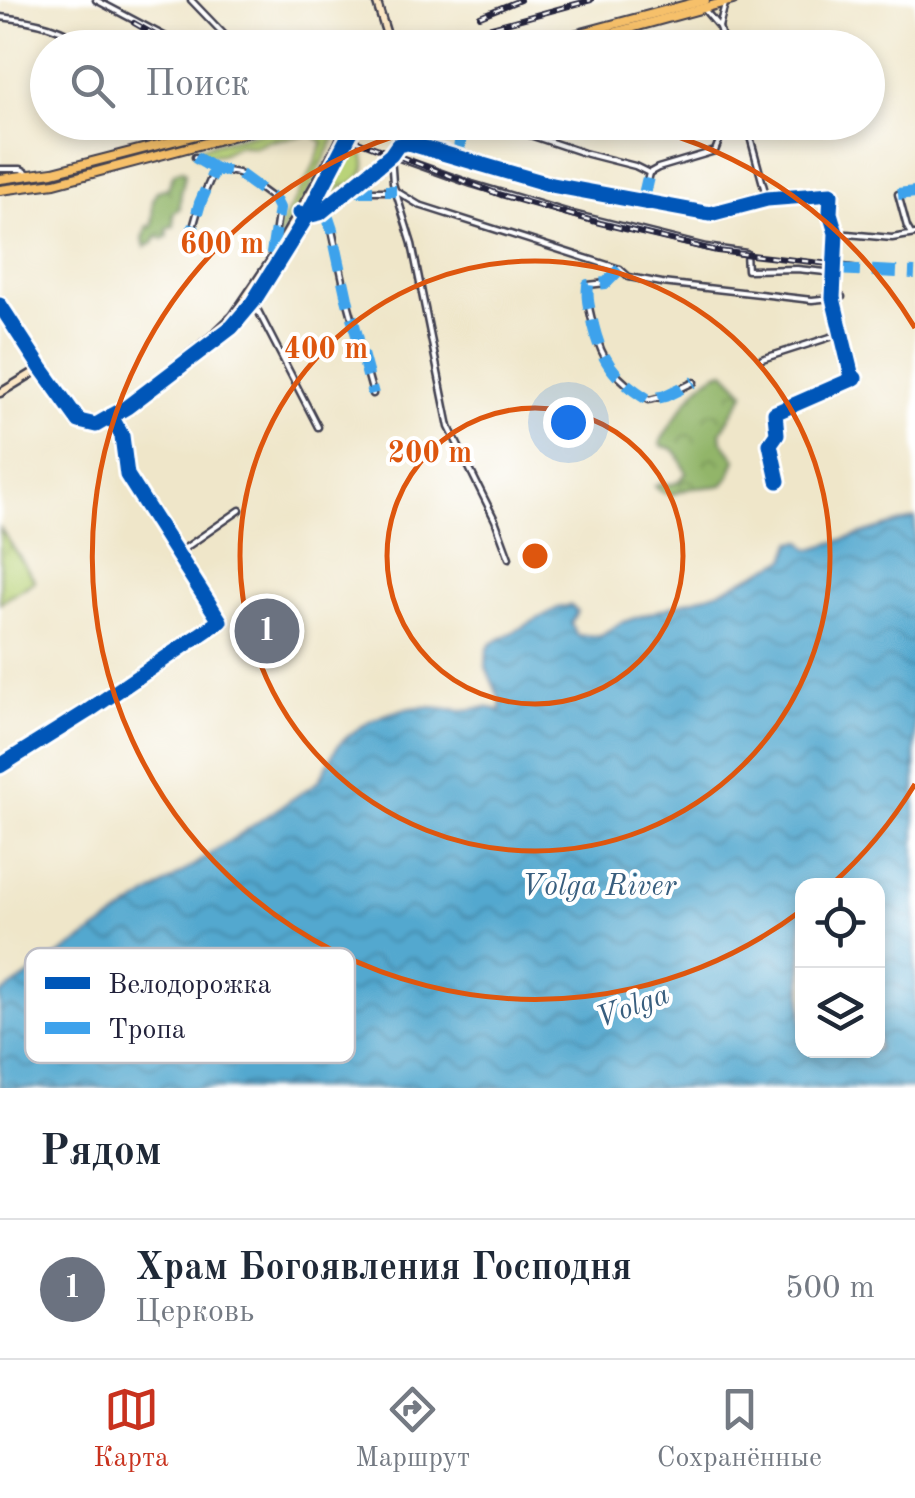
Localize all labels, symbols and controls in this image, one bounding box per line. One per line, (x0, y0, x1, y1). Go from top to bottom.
search box (30, 30, 885, 140)
icon: search (65, 58, 120, 113)
text: Поиск (145, 66, 250, 104)
text: 600 m (180, 230, 264, 260)
text: 400 m (284, 335, 368, 365)
your location (543, 397, 594, 448)
text: 200 m (388, 439, 472, 469)
centre of rings (517, 538, 553, 574)
pin: 1 (234, 594, 300, 668)
water label: Volga River (522, 872, 678, 902)
map controls (795, 878, 885, 1058)
button: locate (795, 878, 885, 968)
legend (25, 948, 355, 1063)
button: layers (795, 968, 885, 1058)
text: Велодорожка (108, 972, 272, 1000)
water label: Volga (592, 980, 674, 1034)
text: Тропа (108, 1017, 186, 1045)
text: Рядом (40, 1132, 162, 1174)
text: Храм Богоявления Господня (135, 1250, 632, 1288)
text: 1 (63, 1273, 82, 1305)
text: 500 m (785, 1273, 875, 1305)
text: Церковь (135, 1297, 254, 1329)
tab: Карта (93, 1382, 169, 1477)
tab: Маршрут (355, 1382, 470, 1477)
tab: Сохранённые (657, 1382, 822, 1477)

